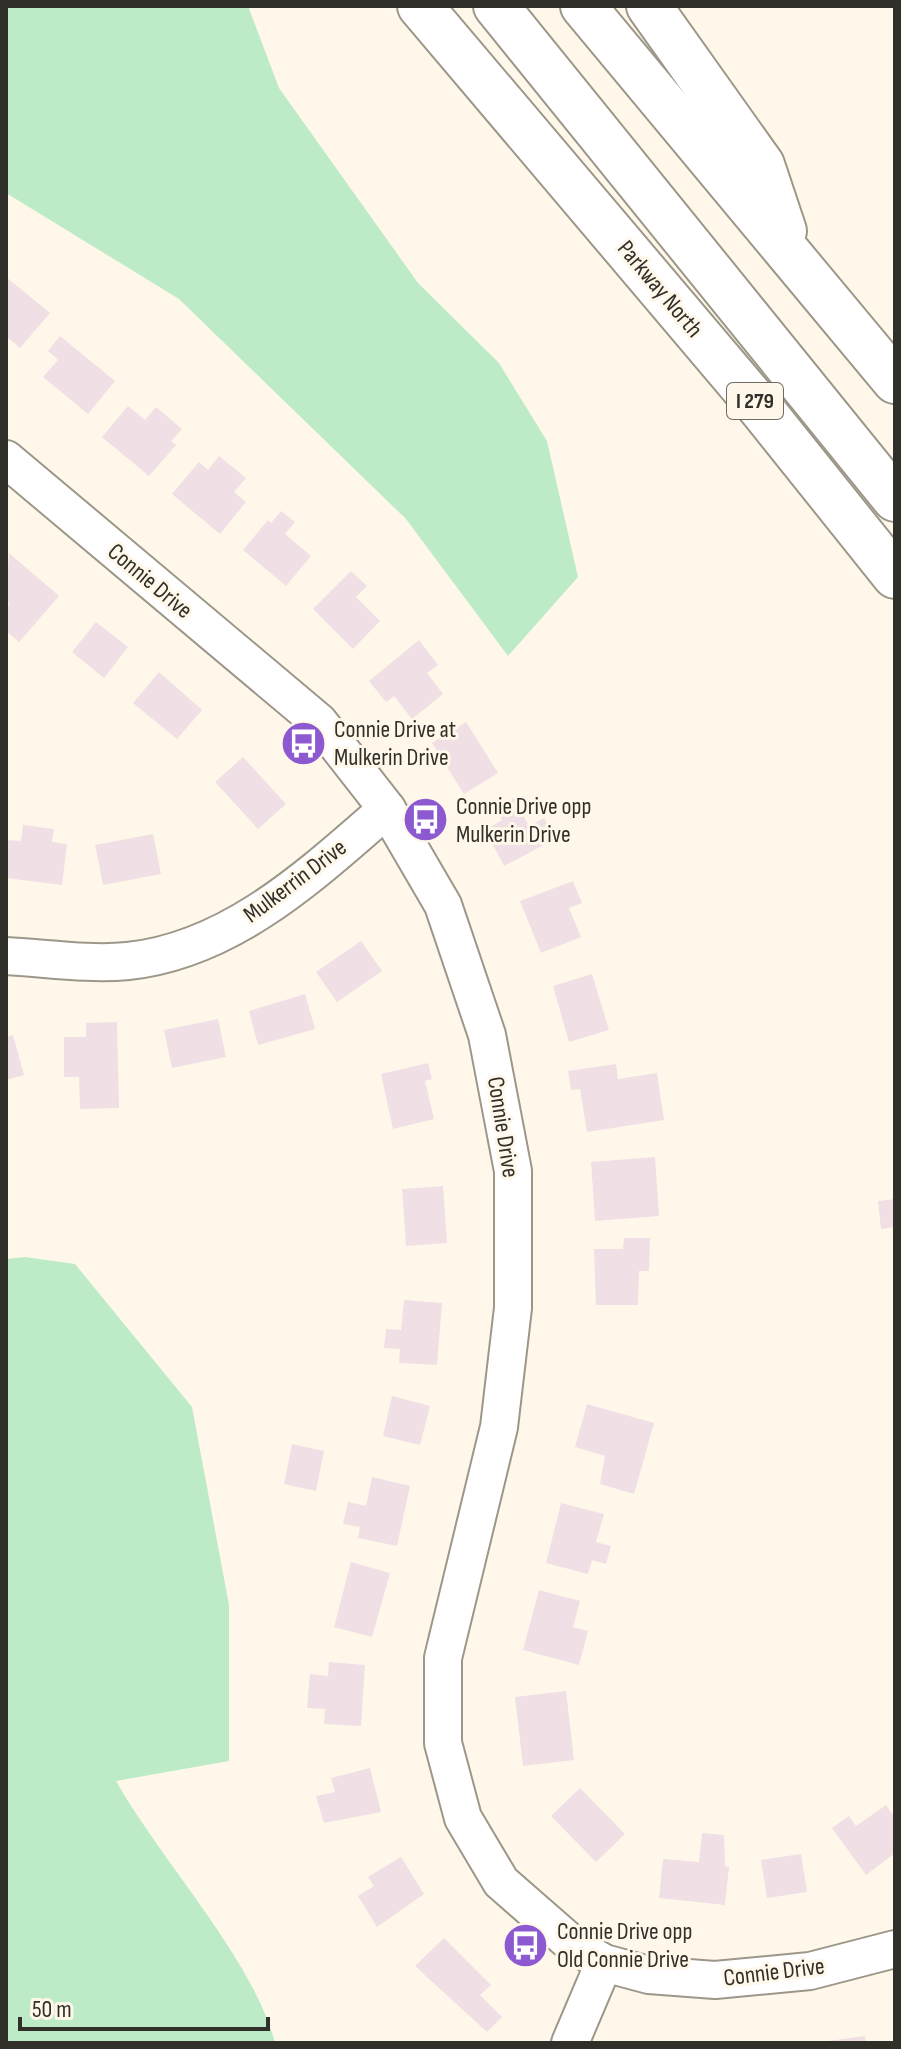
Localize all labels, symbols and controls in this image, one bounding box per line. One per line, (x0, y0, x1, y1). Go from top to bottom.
street label: Parkway North (611, 235, 709, 343)
road number: I 279 (727, 383, 783, 419)
street label: Connie Drive (102, 537, 198, 625)
place label: Connie Drive at Mulkerin Drive (334, 715, 456, 772)
bus stop icon: Connie Drive at Mulkerin Drive (279, 719, 327, 767)
place label: Connie Drive opp Mulkerin Drive (456, 792, 591, 849)
bus stop icon: Connie Drive opp Mulkerin Drive (401, 796, 449, 844)
street label: Mulkerrin Drive (238, 833, 352, 929)
street label: Connie Drive (481, 1074, 525, 1180)
place label: Connie Drive opp Old Connie Drive (557, 1917, 692, 1974)
bus stop icon: Connie Drive opp Old Connie Drive (502, 1921, 550, 1969)
street label: Connie Drive (722, 1951, 826, 1993)
scale bar (20, 1981, 268, 2031)
text: 50 m (32, 1995, 72, 2024)

